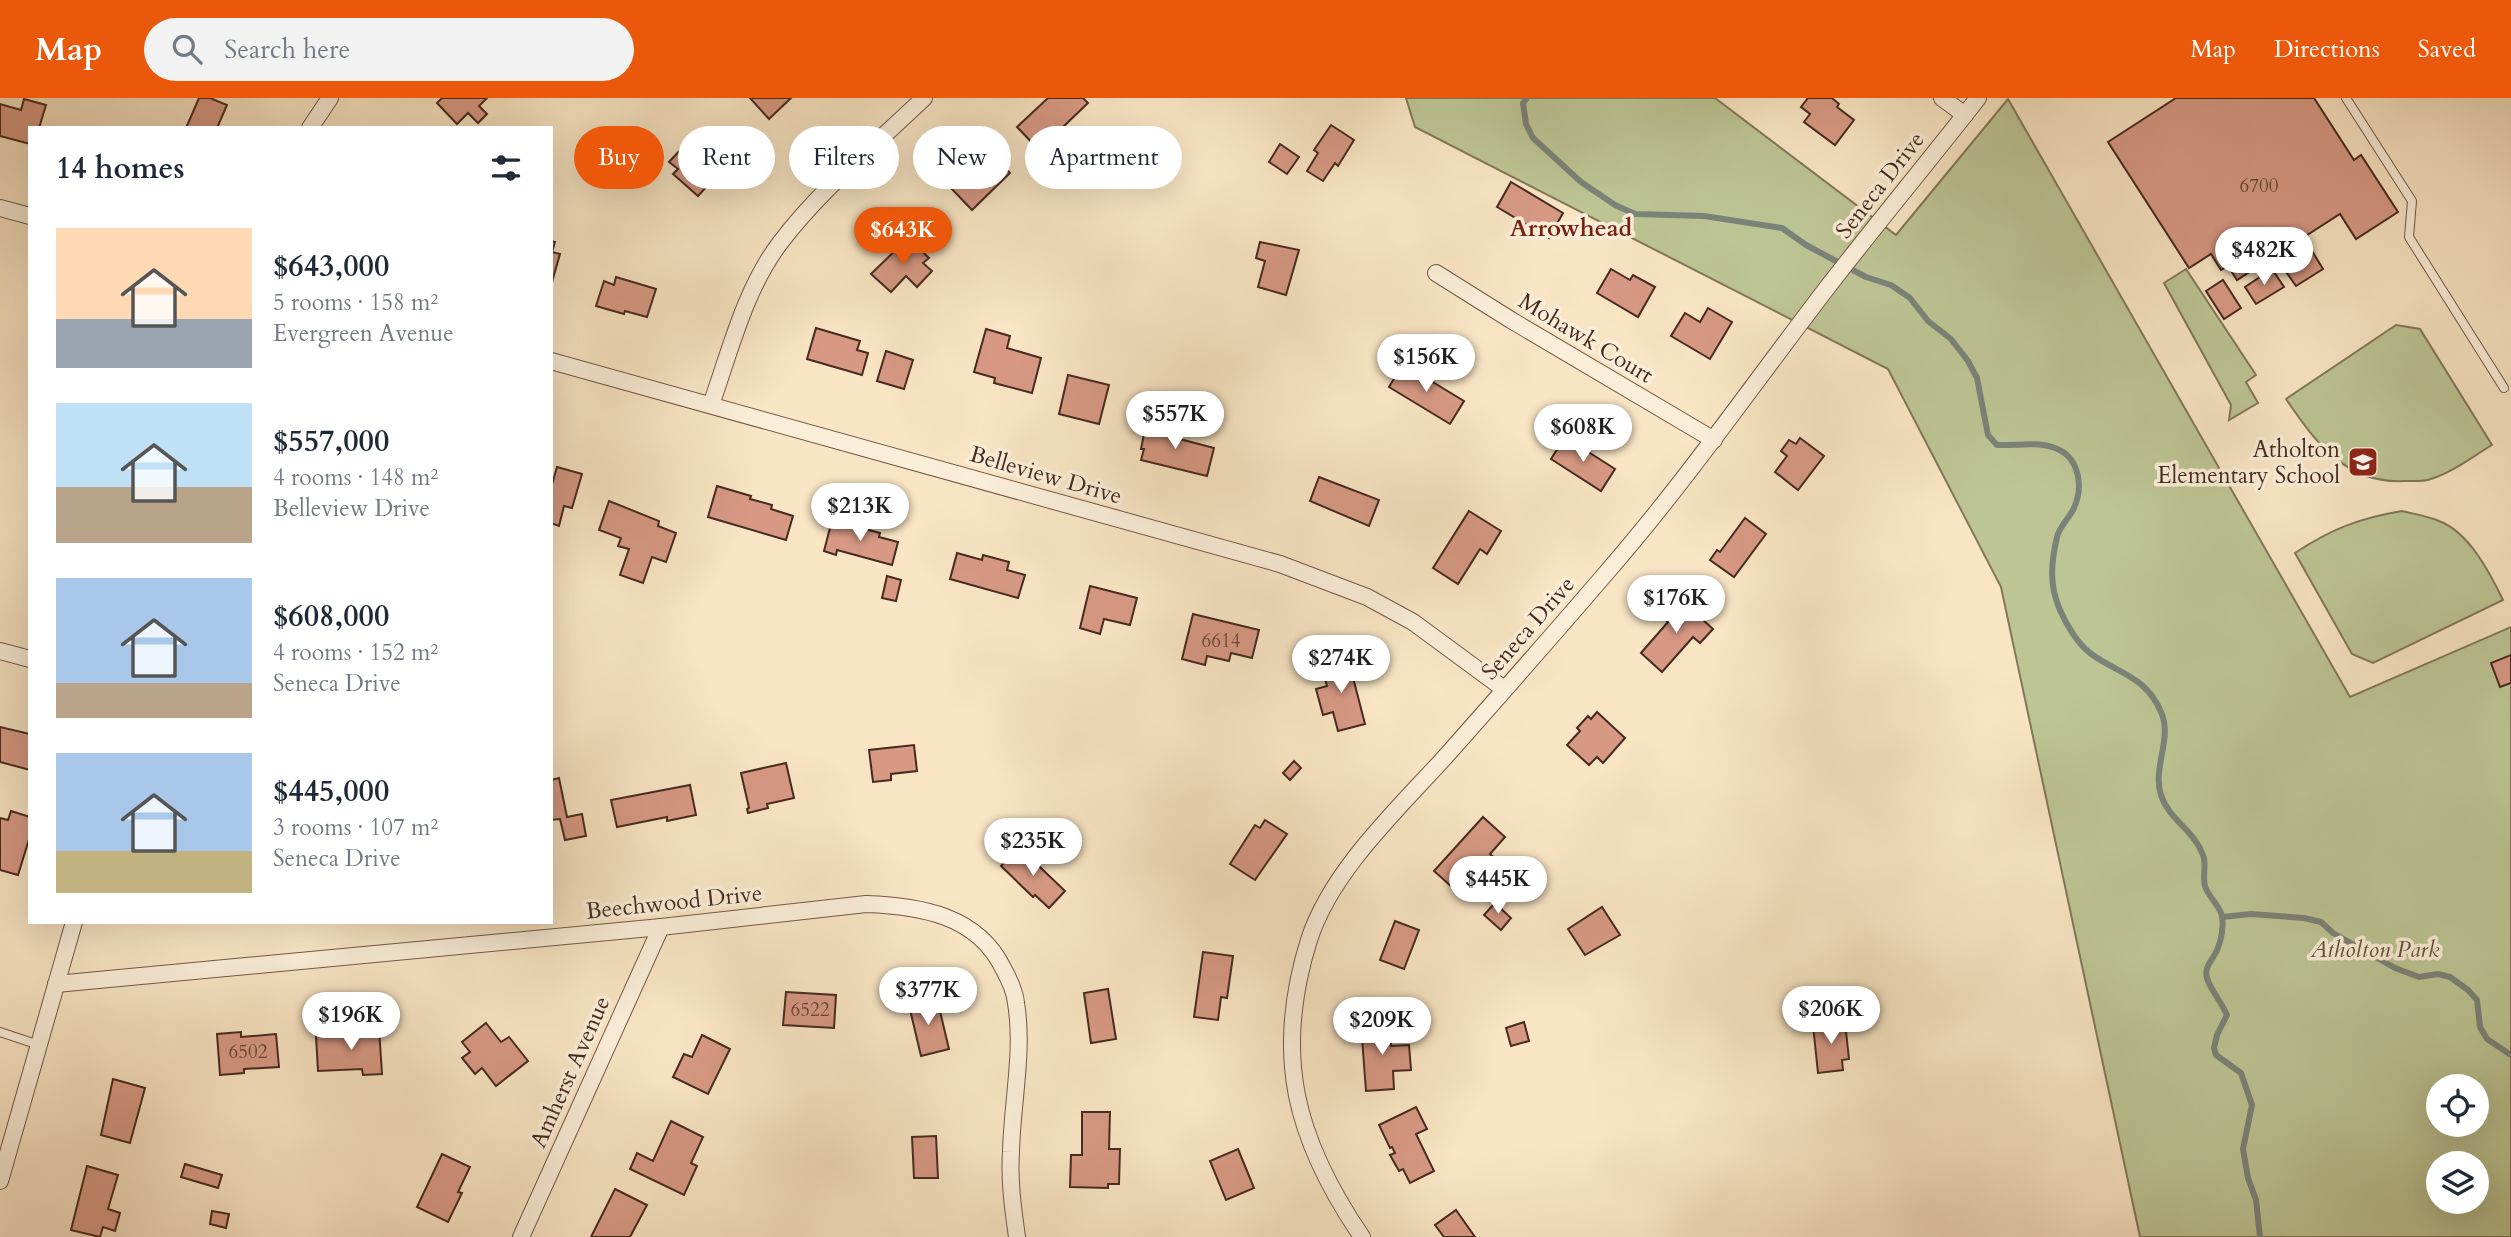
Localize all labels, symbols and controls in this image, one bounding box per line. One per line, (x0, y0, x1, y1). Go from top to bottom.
search box (144, 18, 634, 81)
text: Map (35, 27, 102, 72)
icon: search (168, 30, 206, 68)
text: Search here (224, 32, 350, 67)
text: Map (2190, 33, 2236, 66)
text: Directions (2274, 33, 2380, 66)
text: Saved (2418, 33, 2476, 66)
street label: Seneca Drive (1828, 125, 1932, 245)
chip: Buy (574, 126, 664, 189)
chip: Rent (678, 126, 775, 189)
chip: Filters (789, 126, 899, 189)
chip: New (913, 126, 1011, 189)
chip: Apartment (1025, 126, 1182, 189)
text: 14 homes (56, 148, 185, 189)
icon: filters (487, 149, 525, 187)
house number: 6700 (2240, 173, 2279, 199)
pin: $643K (854, 208, 952, 267)
district label: Arrowhead (1510, 212, 1633, 245)
text: $643K (870, 214, 936, 245)
pin: $482K (2215, 228, 2313, 287)
text: $482K (2231, 234, 2297, 265)
text: $643,000 (273, 246, 389, 287)
icon: home (112, 256, 196, 340)
street label: Mohawk Court (1513, 286, 1659, 390)
text: 5 rooms · 158 m² (273, 287, 438, 318)
text: Evergreen Avenue (273, 318, 454, 349)
pin: $156K (1377, 334, 1475, 394)
text: $156K (1393, 341, 1459, 372)
pin: $557K (1126, 392, 1224, 451)
text: $557K (1142, 398, 1208, 429)
pin: $608K (1534, 404, 1632, 464)
text: $608K (1550, 411, 1616, 442)
text: $557,000 (273, 421, 389, 462)
icon: home (112, 431, 196, 515)
place label: Atholton Elementary School (2157, 434, 2340, 491)
street label: Belleview Drive (966, 438, 1126, 512)
school or university icon: Atholton Elementary School (2346, 445, 2380, 479)
text: 4 rooms · 148 m² (273, 462, 438, 493)
pin: $213K (811, 484, 909, 543)
text: $213K (827, 490, 893, 521)
text: Belleview Drive (273, 493, 430, 524)
street label: Seneca Drive (1474, 570, 1582, 686)
pin: $176K (1627, 575, 1725, 635)
text: $176K (1643, 582, 1709, 613)
text: $608,000 (273, 596, 389, 637)
icon: home (112, 606, 196, 690)
house number: 6614 (1202, 628, 1241, 654)
pin: $274K (1292, 636, 1390, 695)
text: 4 rooms · 152 m² (273, 637, 438, 668)
text: $274K (1308, 642, 1374, 673)
text: Seneca Drive (273, 668, 401, 699)
text: $445,000 (273, 771, 389, 812)
icon: home (112, 781, 196, 865)
text: 3 rooms · 107 m² (273, 812, 438, 843)
pin: $235K (984, 818, 1082, 878)
text: $235K (1000, 825, 1066, 856)
text: Seneca Drive (273, 843, 401, 874)
pin: $445K (1449, 856, 1547, 916)
text: $445K (1465, 863, 1531, 894)
street label: Beechwood Drive (584, 877, 764, 927)
park label: Atholton Park (2310, 934, 2440, 965)
pin: $377K (879, 968, 977, 1027)
text: $377K (895, 974, 961, 1005)
pin: $206K (1782, 986, 1880, 1046)
street label: Amherst Avenue (523, 991, 617, 1153)
pin: $196K (302, 992, 400, 1052)
text: $206K (1798, 993, 1864, 1024)
house number: 6522 (791, 997, 830, 1023)
pin: $209K (1333, 998, 1431, 1057)
text: $196K (318, 999, 384, 1030)
text: $209K (1349, 1004, 1415, 1035)
house number: 6502 (229, 1039, 268, 1065)
map controls (2426, 1074, 2489, 1214)
button: locate (2426, 1074, 2489, 1137)
button: layers (2426, 1151, 2489, 1214)

